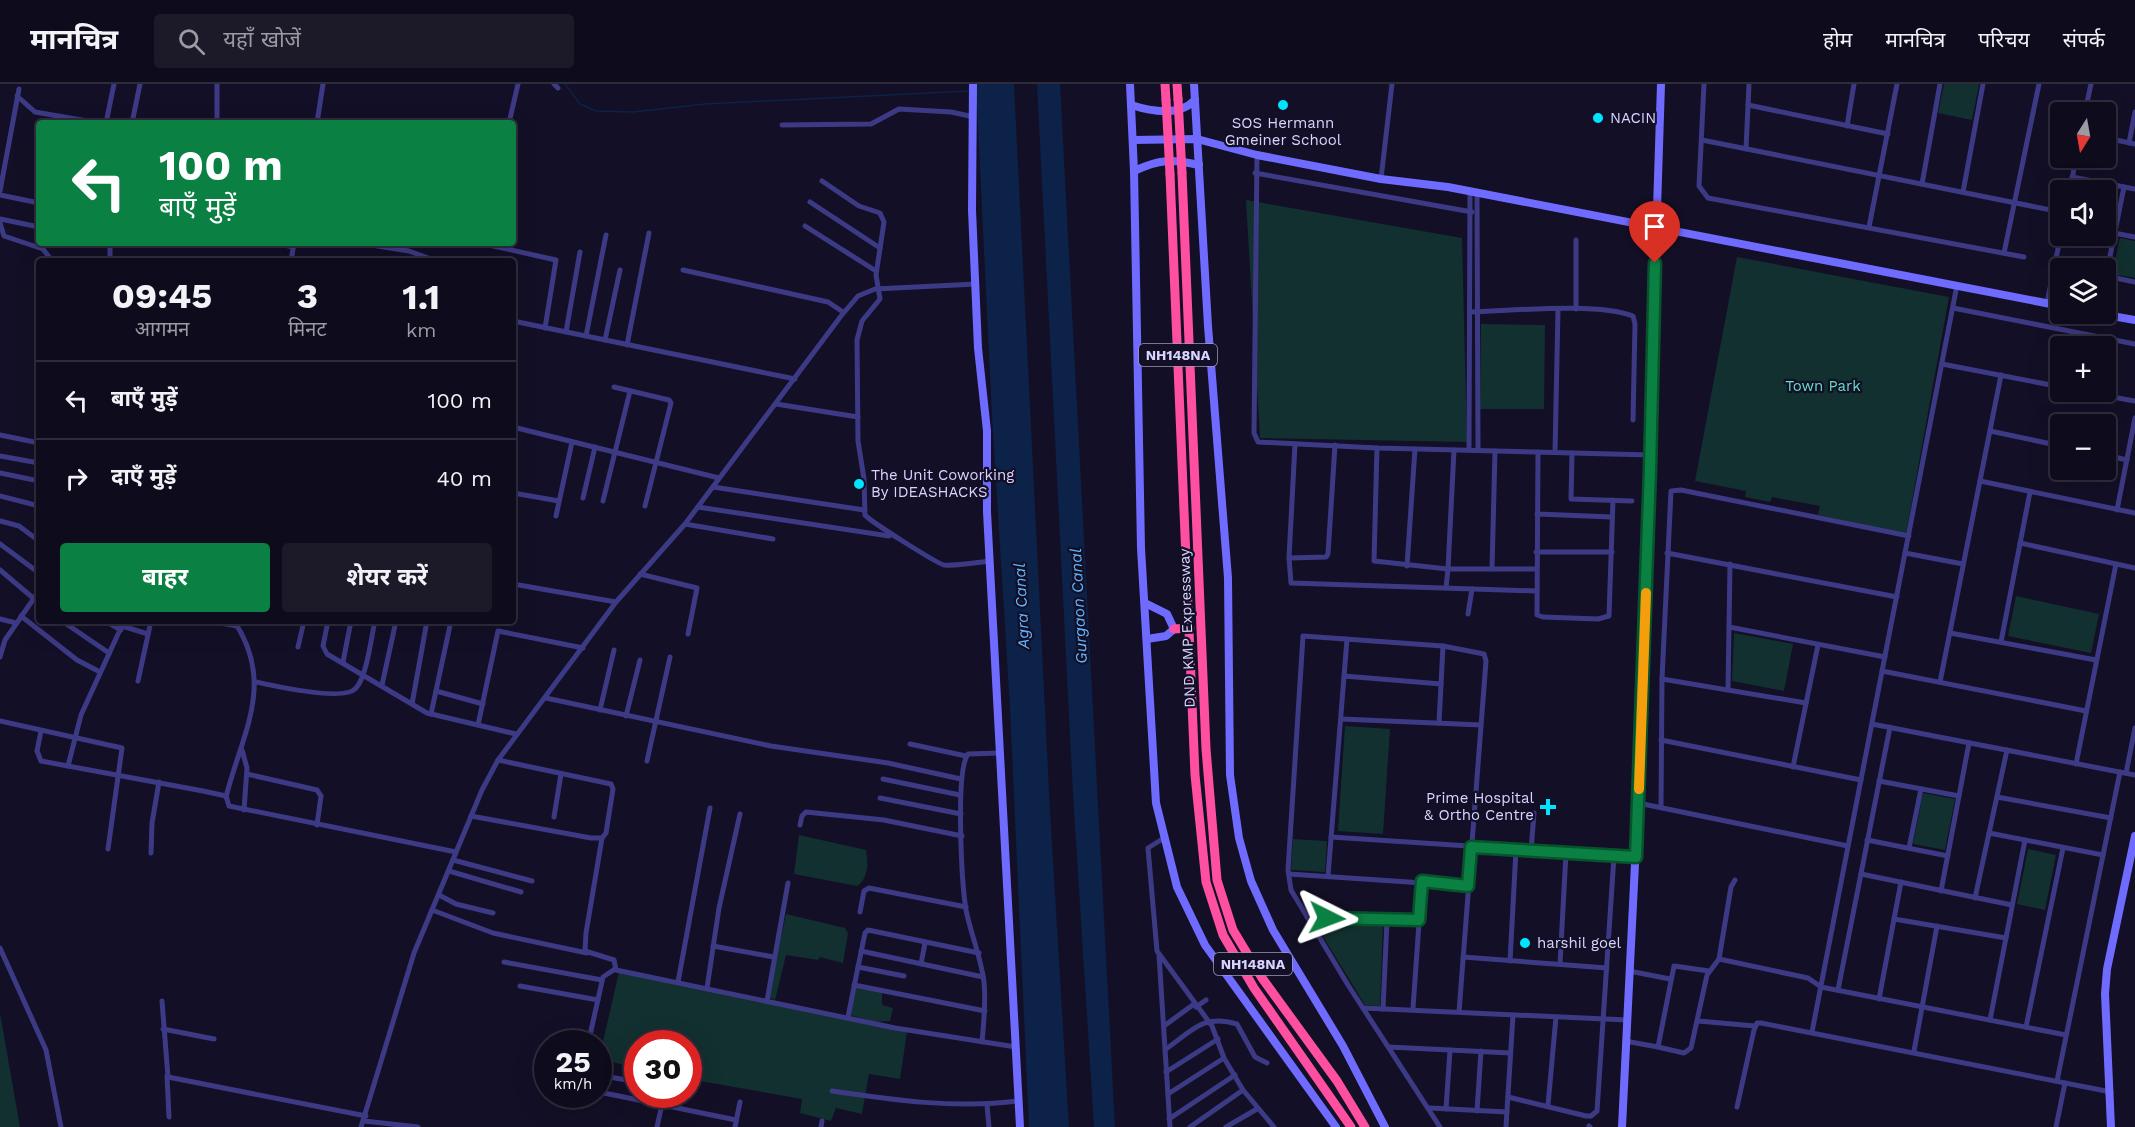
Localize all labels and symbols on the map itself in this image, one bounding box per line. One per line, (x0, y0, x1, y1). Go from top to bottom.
marker: SOS Hermann Gmeiner School (1276, 98, 1290, 112)
north arrow (2050, 102, 2116, 168)
place label: NACIN (1610, 109, 1656, 127)
marker: NACIN (1591, 111, 1605, 125)
place label: SOS Hermann Gmeiner School (1225, 114, 1342, 149)
pin (1629, 201, 1680, 263)
road number: NH148NA (1139, 344, 1217, 366)
park label: Town Park (1785, 377, 1861, 395)
place label: The Unit Coworking By IDEASHACKS (871, 466, 1014, 501)
marker: The Unit Coworking By IDEASHACKS (852, 477, 866, 491)
water label: Gurgaon Canal (1066, 548, 1091, 664)
street label: DND KMP Expressway (1175, 548, 1199, 708)
water label: Agra Canal (1010, 562, 1033, 650)
place label: Prime Hospital & Ortho Centre (1424, 789, 1534, 824)
marker: Prime Hospital & Ortho Centre (1539, 798, 1557, 816)
position arrow (1295, 886, 1359, 950)
place label: harshil goel (1537, 934, 1622, 952)
marker: harshil goel (1518, 936, 1532, 950)
road number: NH148NA (1214, 953, 1292, 975)
speed limit sign: 30 (624, 1030, 702, 1108)

